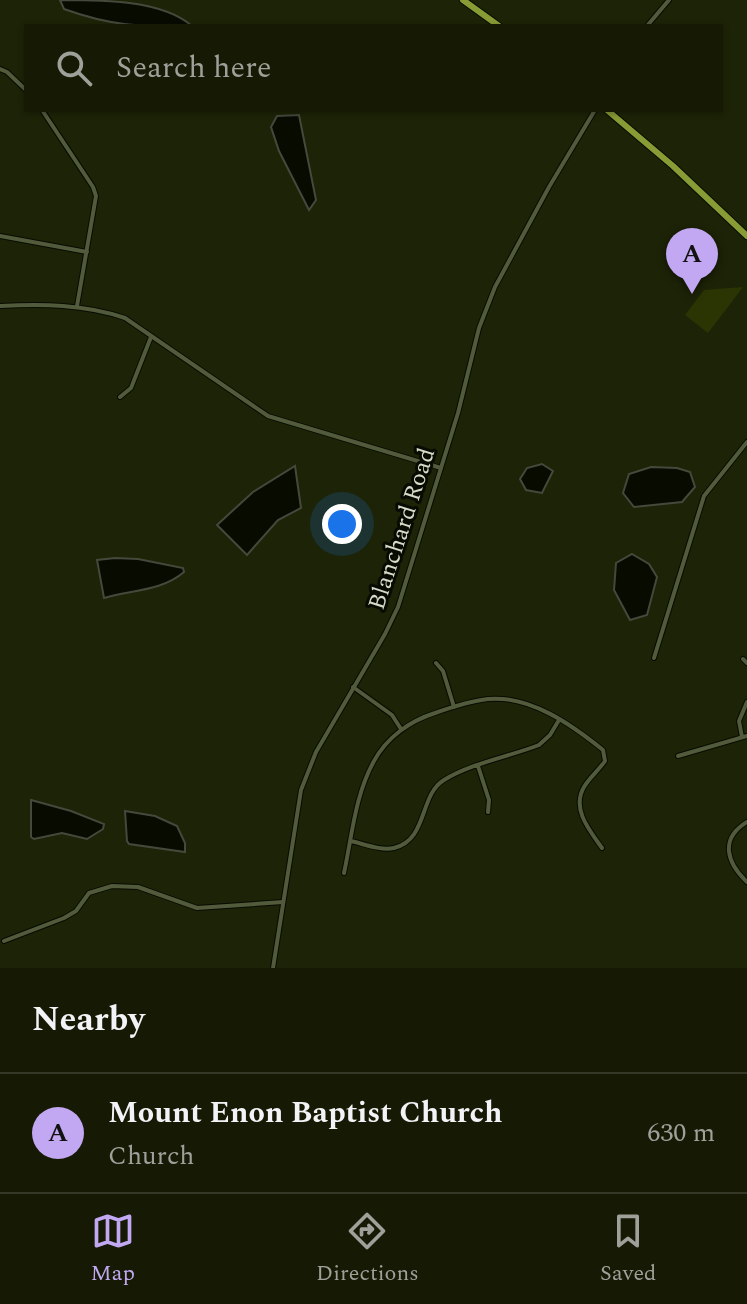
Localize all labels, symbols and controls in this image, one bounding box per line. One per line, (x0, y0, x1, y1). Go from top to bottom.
search box (24, 24, 723, 112)
text: Search here (116, 45, 272, 91)
icon: search (52, 46, 96, 90)
pin: A (666, 228, 718, 294)
street label: Blanchard Road (359, 443, 445, 615)
your location (322, 504, 362, 544)
text: Nearby (32, 994, 145, 1046)
text: Mount Enon Baptist Church (108, 1090, 503, 1136)
text: A (48, 1113, 68, 1153)
text: 630 m (647, 1113, 715, 1153)
text: Church (108, 1136, 195, 1176)
tab: Map (91, 1209, 135, 1290)
tab: Directions (316, 1209, 419, 1290)
tab: Saved (600, 1209, 656, 1290)

